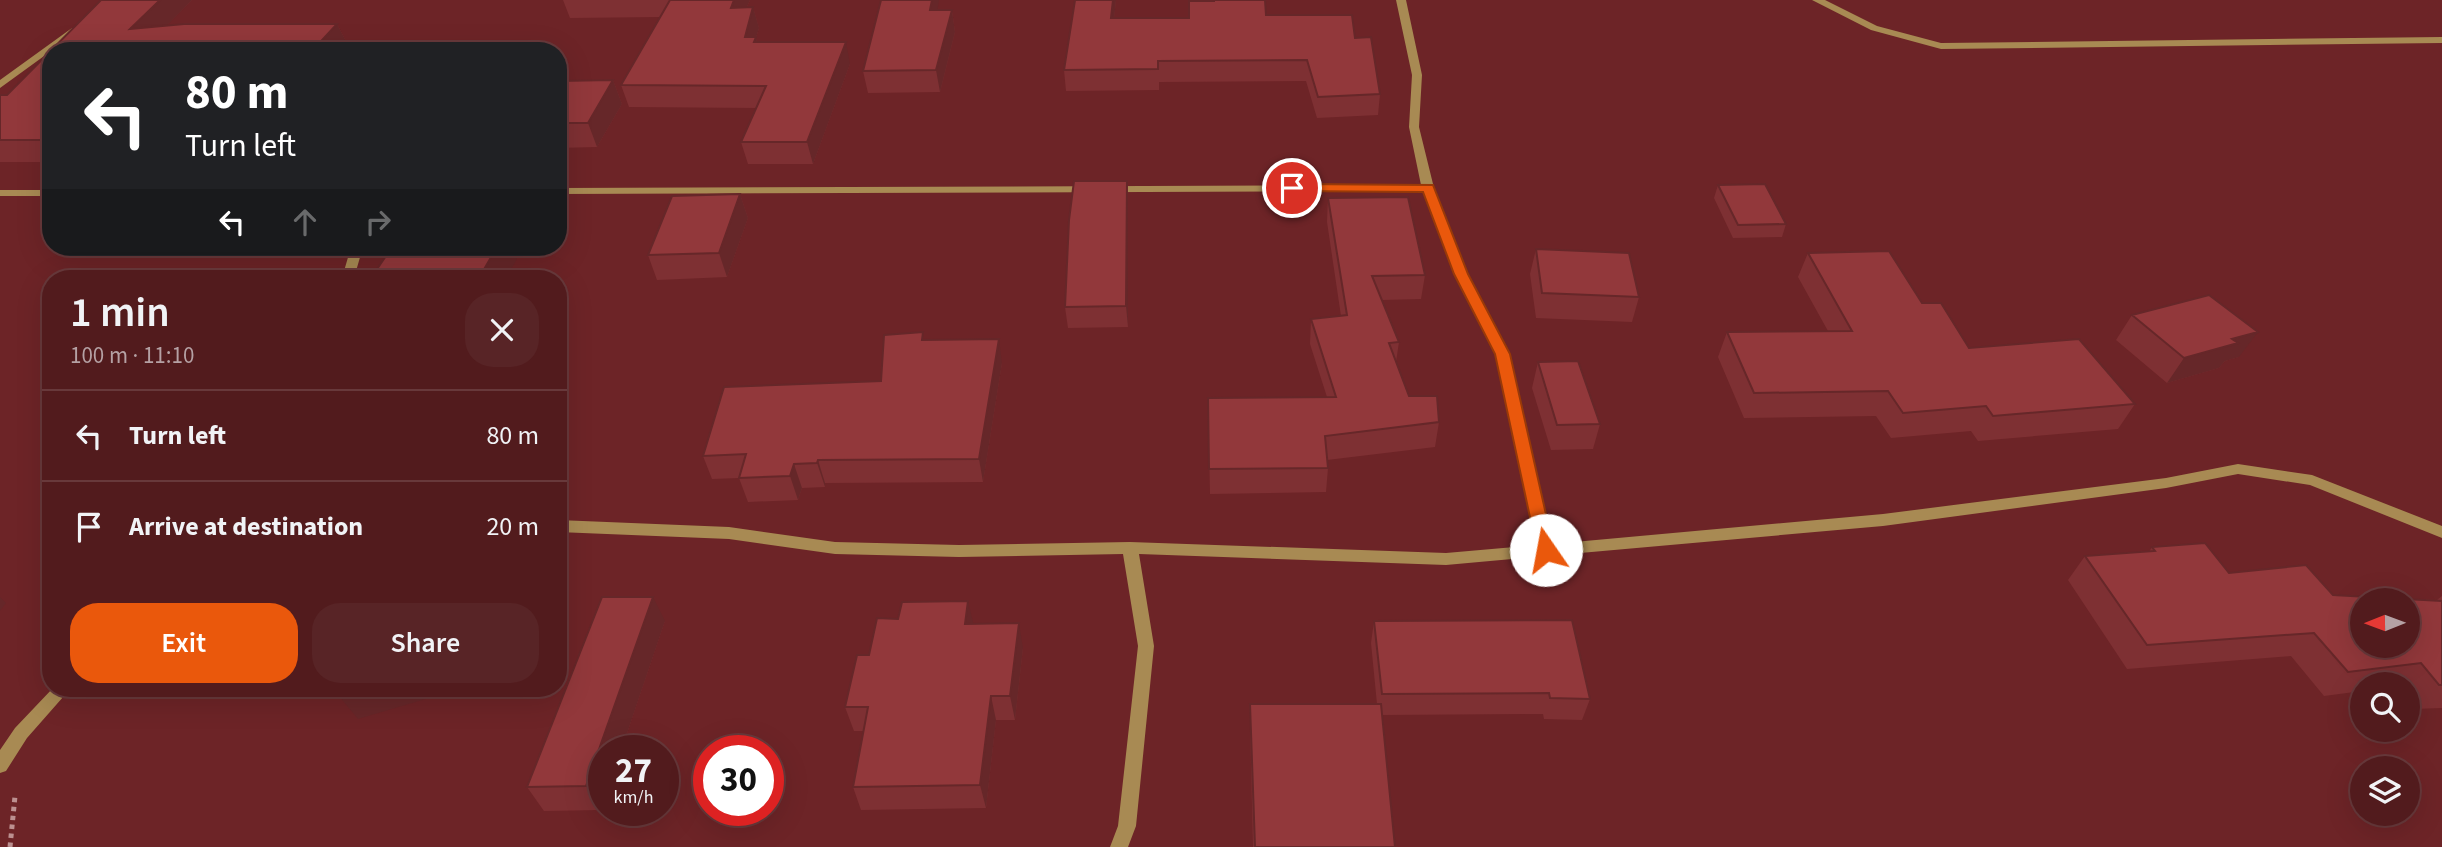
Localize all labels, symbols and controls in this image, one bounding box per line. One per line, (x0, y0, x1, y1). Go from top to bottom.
text: 80 m (185, 58, 289, 128)
icon: left (70, 70, 161, 161)
text: Turn left (185, 123, 296, 169)
pin (1262, 158, 1322, 218)
icon: arrive (1273, 169, 1311, 207)
icon: left (213, 203, 251, 241)
icon: ahead (286, 203, 324, 241)
icon: right (359, 203, 397, 241)
text: 1 min (70, 283, 170, 343)
button: close (465, 293, 539, 367)
text: 100 m · 11:10 (70, 339, 194, 372)
icon: left (70, 417, 108, 455)
text: Turn left (129, 417, 226, 454)
text: 80 m (486, 417, 539, 454)
icon: arrive (70, 508, 108, 546)
text: Arrive at destination (129, 508, 363, 545)
text: 20 m (486, 508, 539, 545)
position arrow (1509, 513, 1583, 587)
north arrow (2350, 588, 2420, 658)
map controls (2350, 588, 2420, 826)
button: Exit (70, 603, 298, 683)
button: Share (312, 603, 539, 683)
button: search (2350, 672, 2420, 742)
speed limit sign: 30 (693, 735, 784, 826)
text: 27 (615, 746, 652, 796)
button: layers (2350, 756, 2420, 826)
text: km/h (614, 785, 653, 810)

